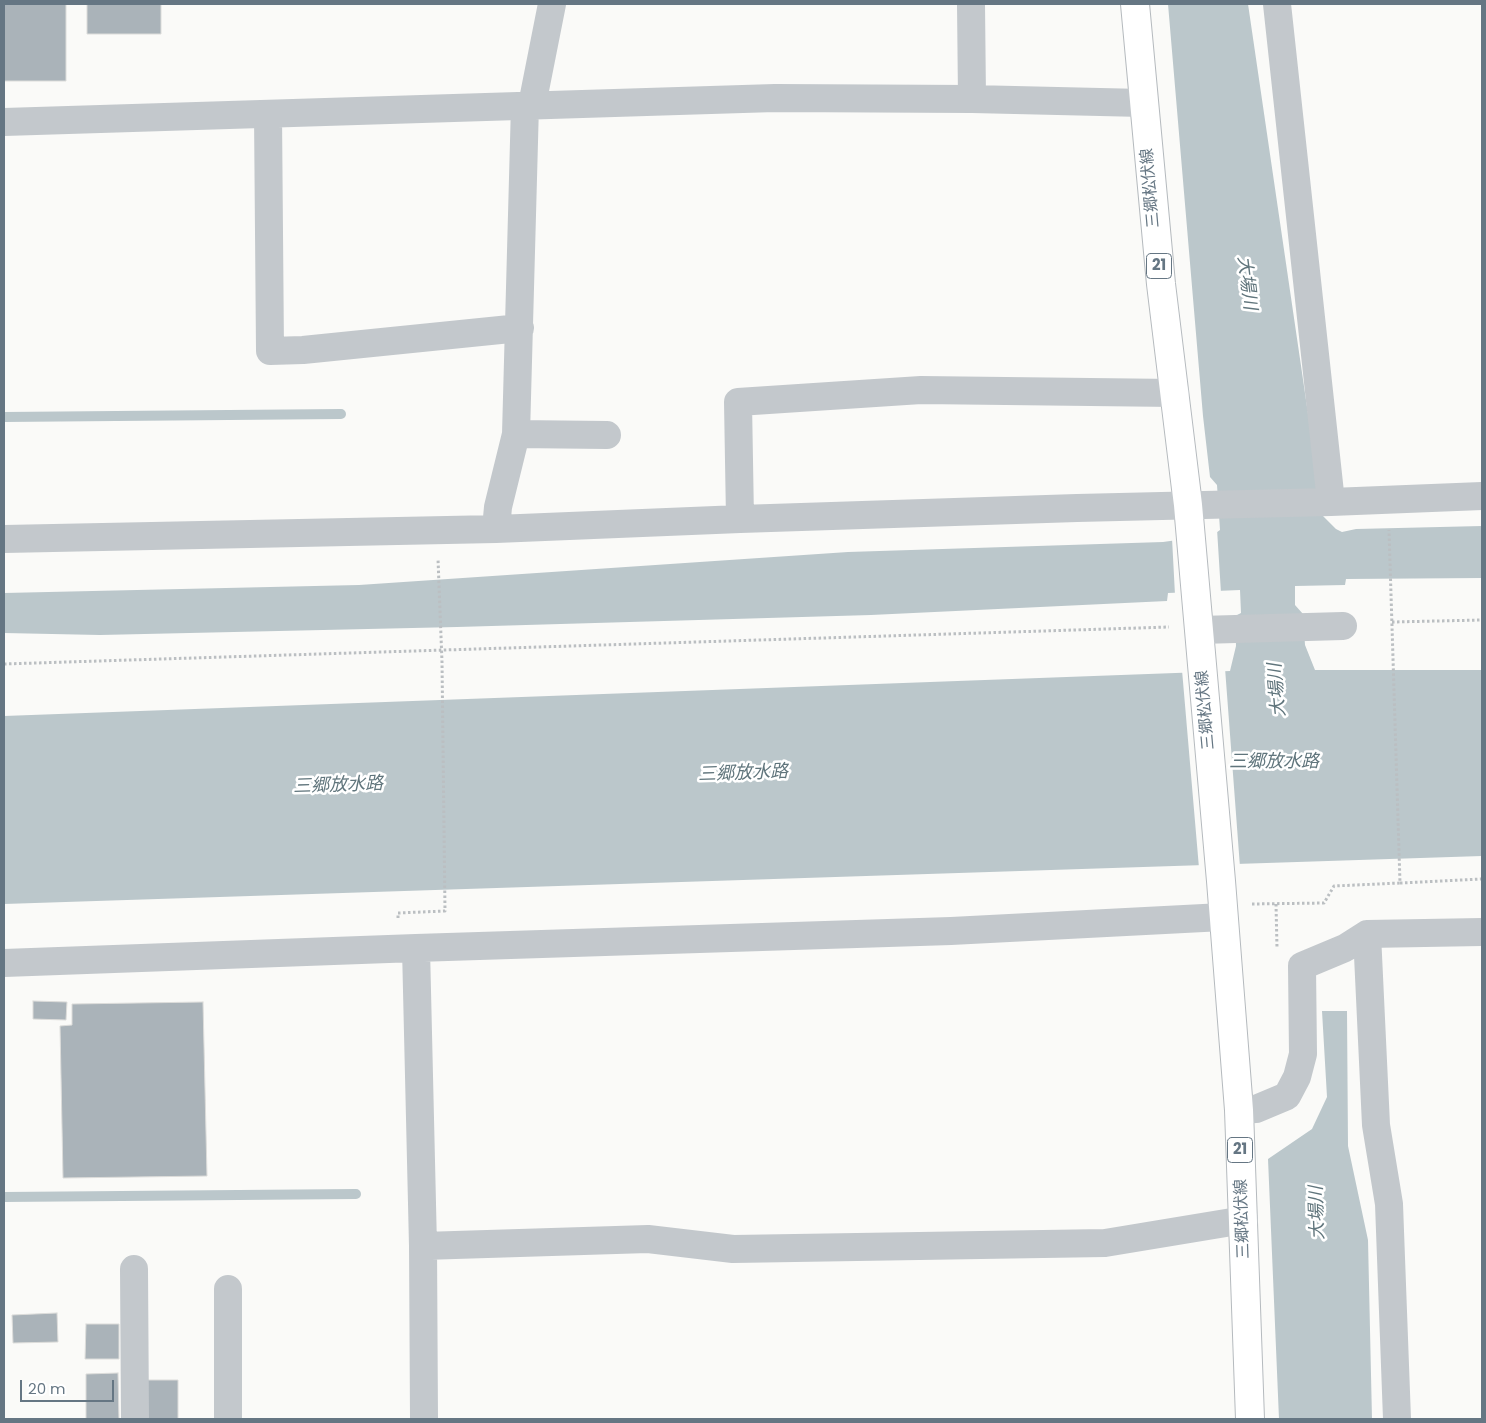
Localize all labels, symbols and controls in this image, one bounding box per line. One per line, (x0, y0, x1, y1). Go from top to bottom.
street label: 三郷松伏線 (1138, 147, 1164, 229)
road number: 21 (1146, 254, 1172, 278)
water label: 大場川 (1232, 255, 1260, 311)
water label: 大場川 (1265, 662, 1291, 718)
street label: 三郷松伏線 (1193, 669, 1219, 751)
water label: 三郷放水路 (1229, 751, 1319, 773)
water label: 三郷放水路 (698, 762, 788, 786)
water label: 三郷放水路 (293, 774, 383, 798)
road number: 21 (1228, 1138, 1252, 1162)
street label: 三郷松伏線 (1232, 1179, 1254, 1259)
water label: 大場川 (1306, 1186, 1330, 1240)
scale bar (22, 1370, 116, 1402)
text: 20 m (28, 1378, 66, 1399)

